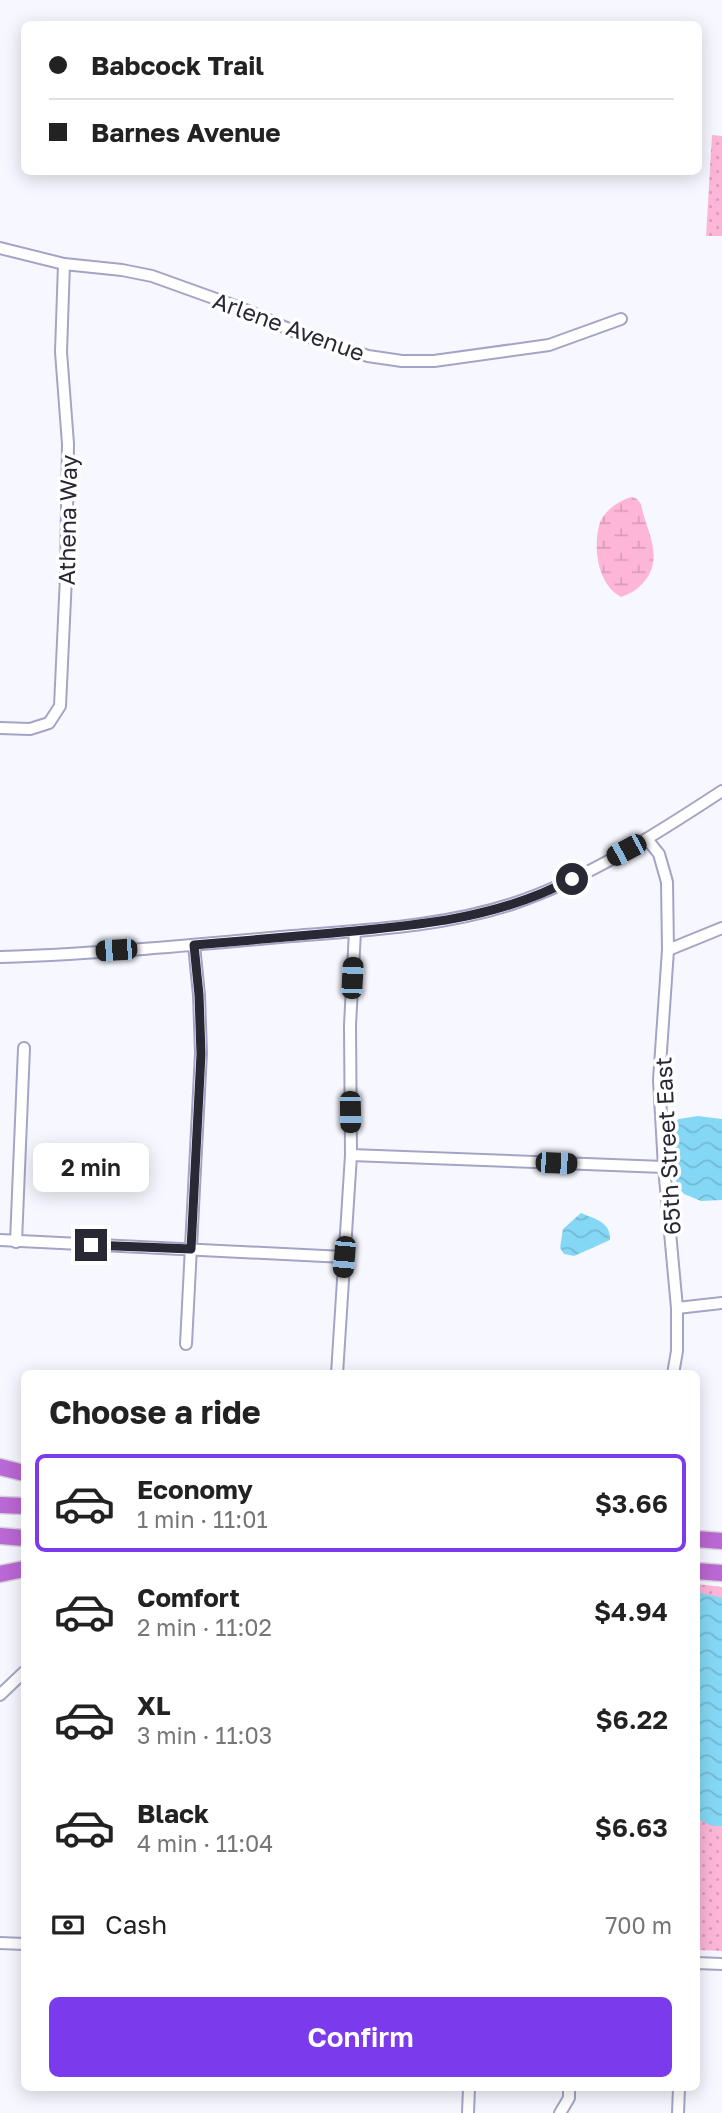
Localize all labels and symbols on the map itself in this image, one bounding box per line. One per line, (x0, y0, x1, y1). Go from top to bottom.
street label: Arlene Avenue (209, 286, 369, 366)
street label: Athena Way (52, 454, 82, 586)
car (603, 831, 650, 869)
route start (556, 863, 588, 895)
car (95, 938, 138, 962)
car (341, 956, 364, 1000)
street label: 65th Street East (648, 1056, 686, 1236)
car (340, 1091, 361, 1133)
callout: 2 min (33, 1144, 149, 1192)
car (535, 1152, 578, 1174)
route end (75, 1229, 107, 1261)
car (332, 1235, 357, 1279)

